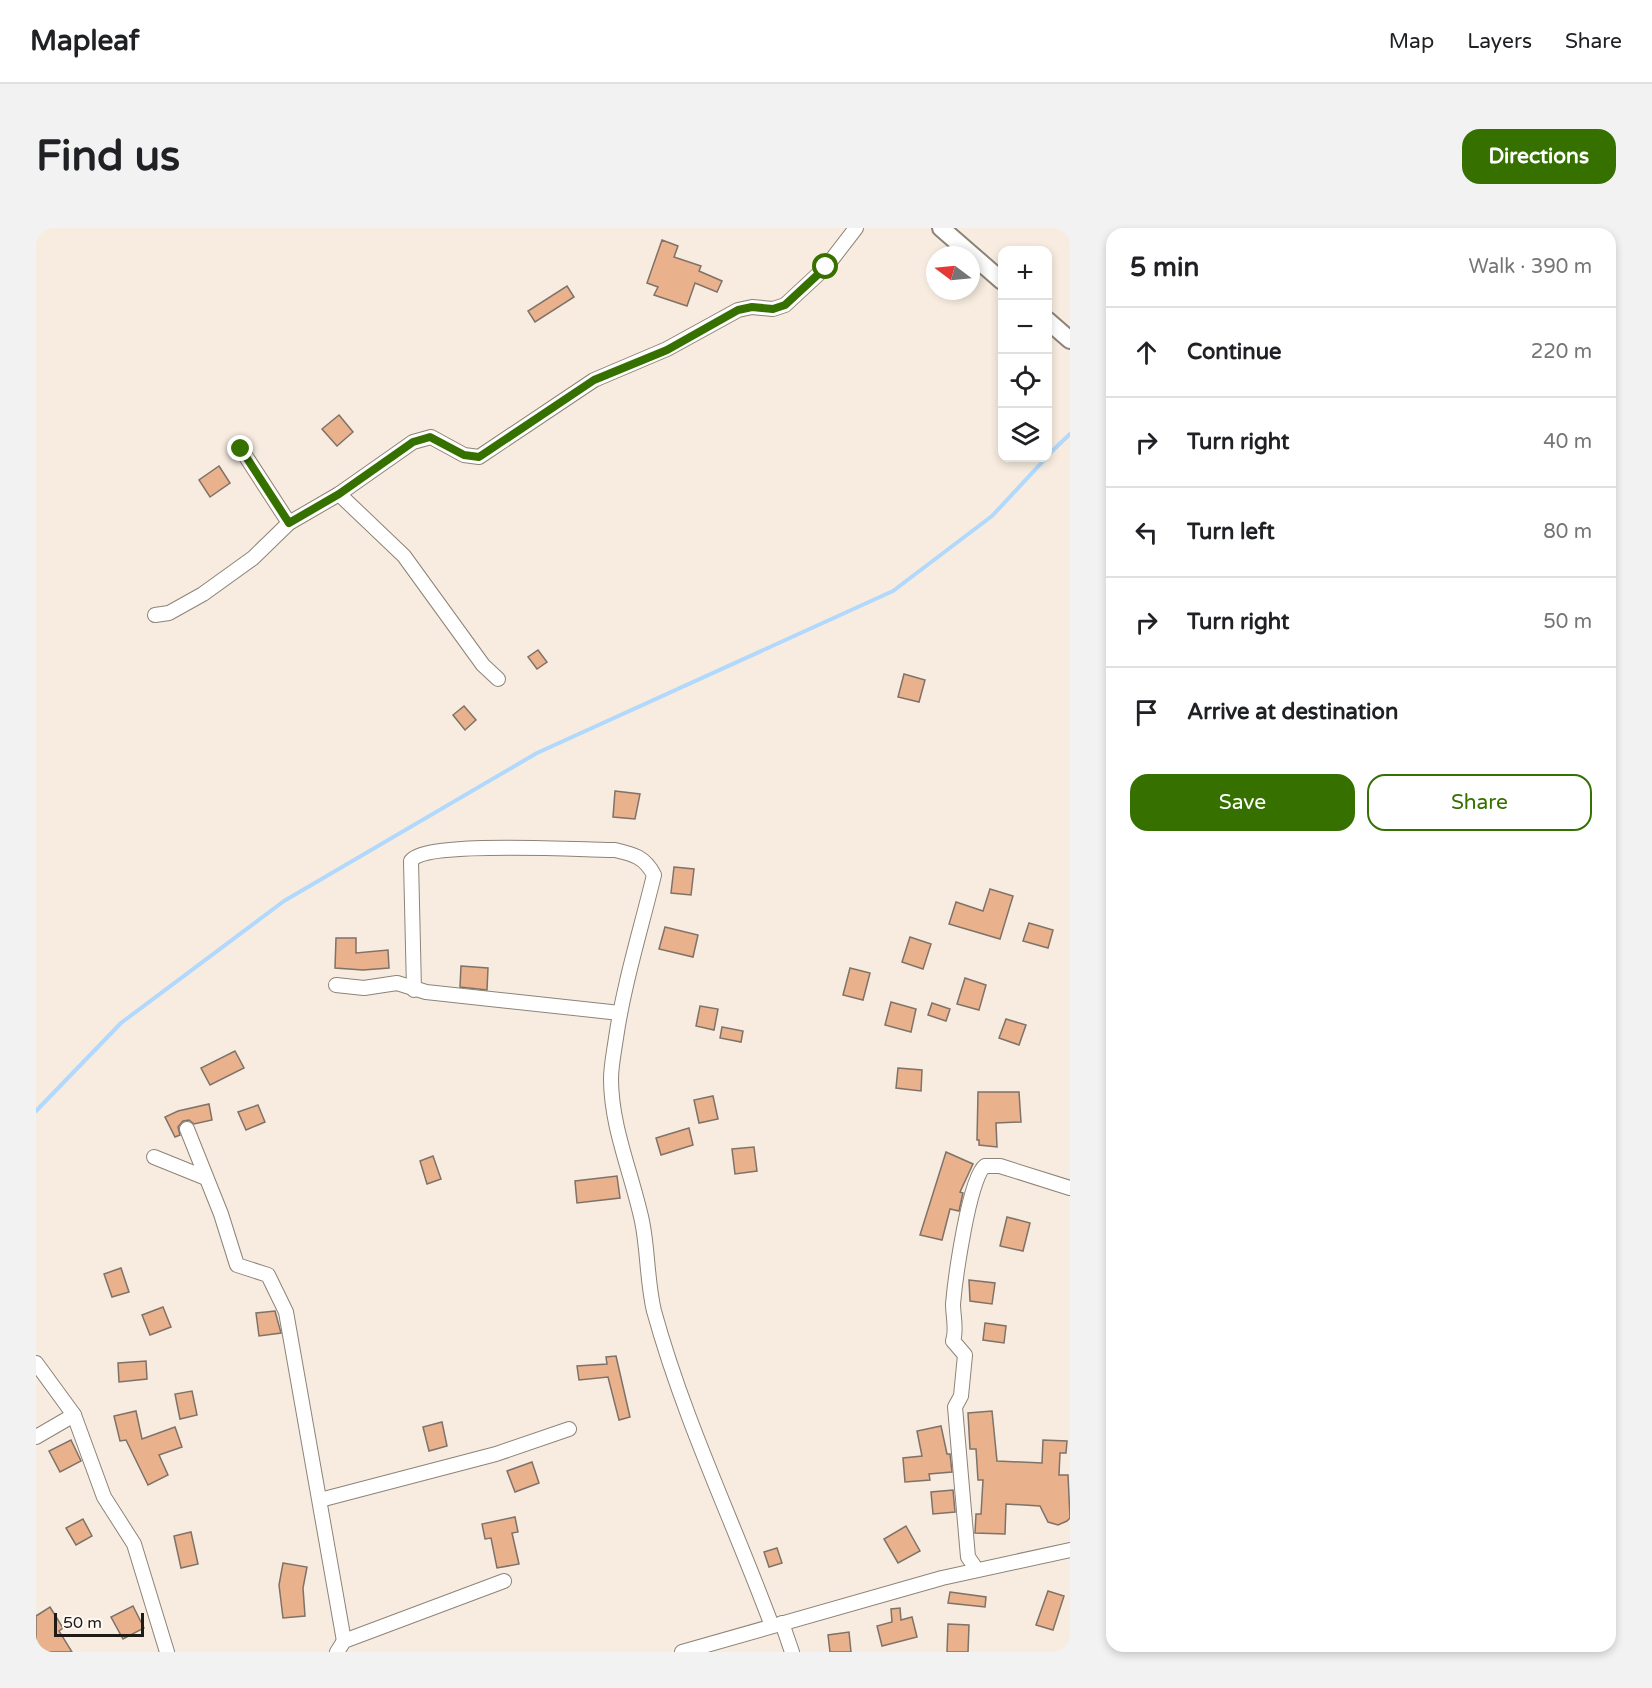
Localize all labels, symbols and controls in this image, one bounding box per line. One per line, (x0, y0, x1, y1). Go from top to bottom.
text: Mapleaf (30, 24, 139, 58)
text: Map (1389, 29, 1434, 54)
text: Layers (1467, 29, 1532, 54)
text: Share (1565, 29, 1622, 54)
button: Directions (1462, 129, 1616, 184)
text: Find us (36, 131, 180, 182)
north arrow (926, 246, 980, 300)
map controls (998, 246, 1052, 462)
button: + (998, 246, 1052, 300)
text: 5 min (1130, 252, 1199, 283)
route start (812, 253, 838, 279)
text: Walk · 390 m (1469, 255, 1592, 279)
button: − (998, 300, 1052, 354)
icon: ahead (1130, 336, 1163, 369)
text: Continue (1187, 339, 1282, 365)
text: 220 m (1531, 340, 1592, 364)
button: locate (998, 354, 1052, 408)
button: layers (998, 408, 1052, 462)
icon: right (1130, 426, 1163, 459)
text: Turn right (1187, 429, 1289, 455)
text: 40 m (1543, 430, 1592, 454)
route end (227, 435, 253, 461)
icon: left (1130, 516, 1163, 549)
text: Turn left (1187, 519, 1275, 545)
text: 80 m (1543, 520, 1592, 544)
icon: right (1130, 606, 1163, 639)
text: Turn right (1187, 609, 1289, 635)
text: 50 m (1543, 610, 1592, 634)
icon: arrive (1130, 696, 1163, 729)
text: Arrive at destination (1187, 699, 1398, 725)
button: Save (1130, 774, 1355, 831)
button: Share (1367, 774, 1592, 831)
scale bar (54, 1610, 144, 1638)
text: 50 m (63, 1613, 102, 1633)

